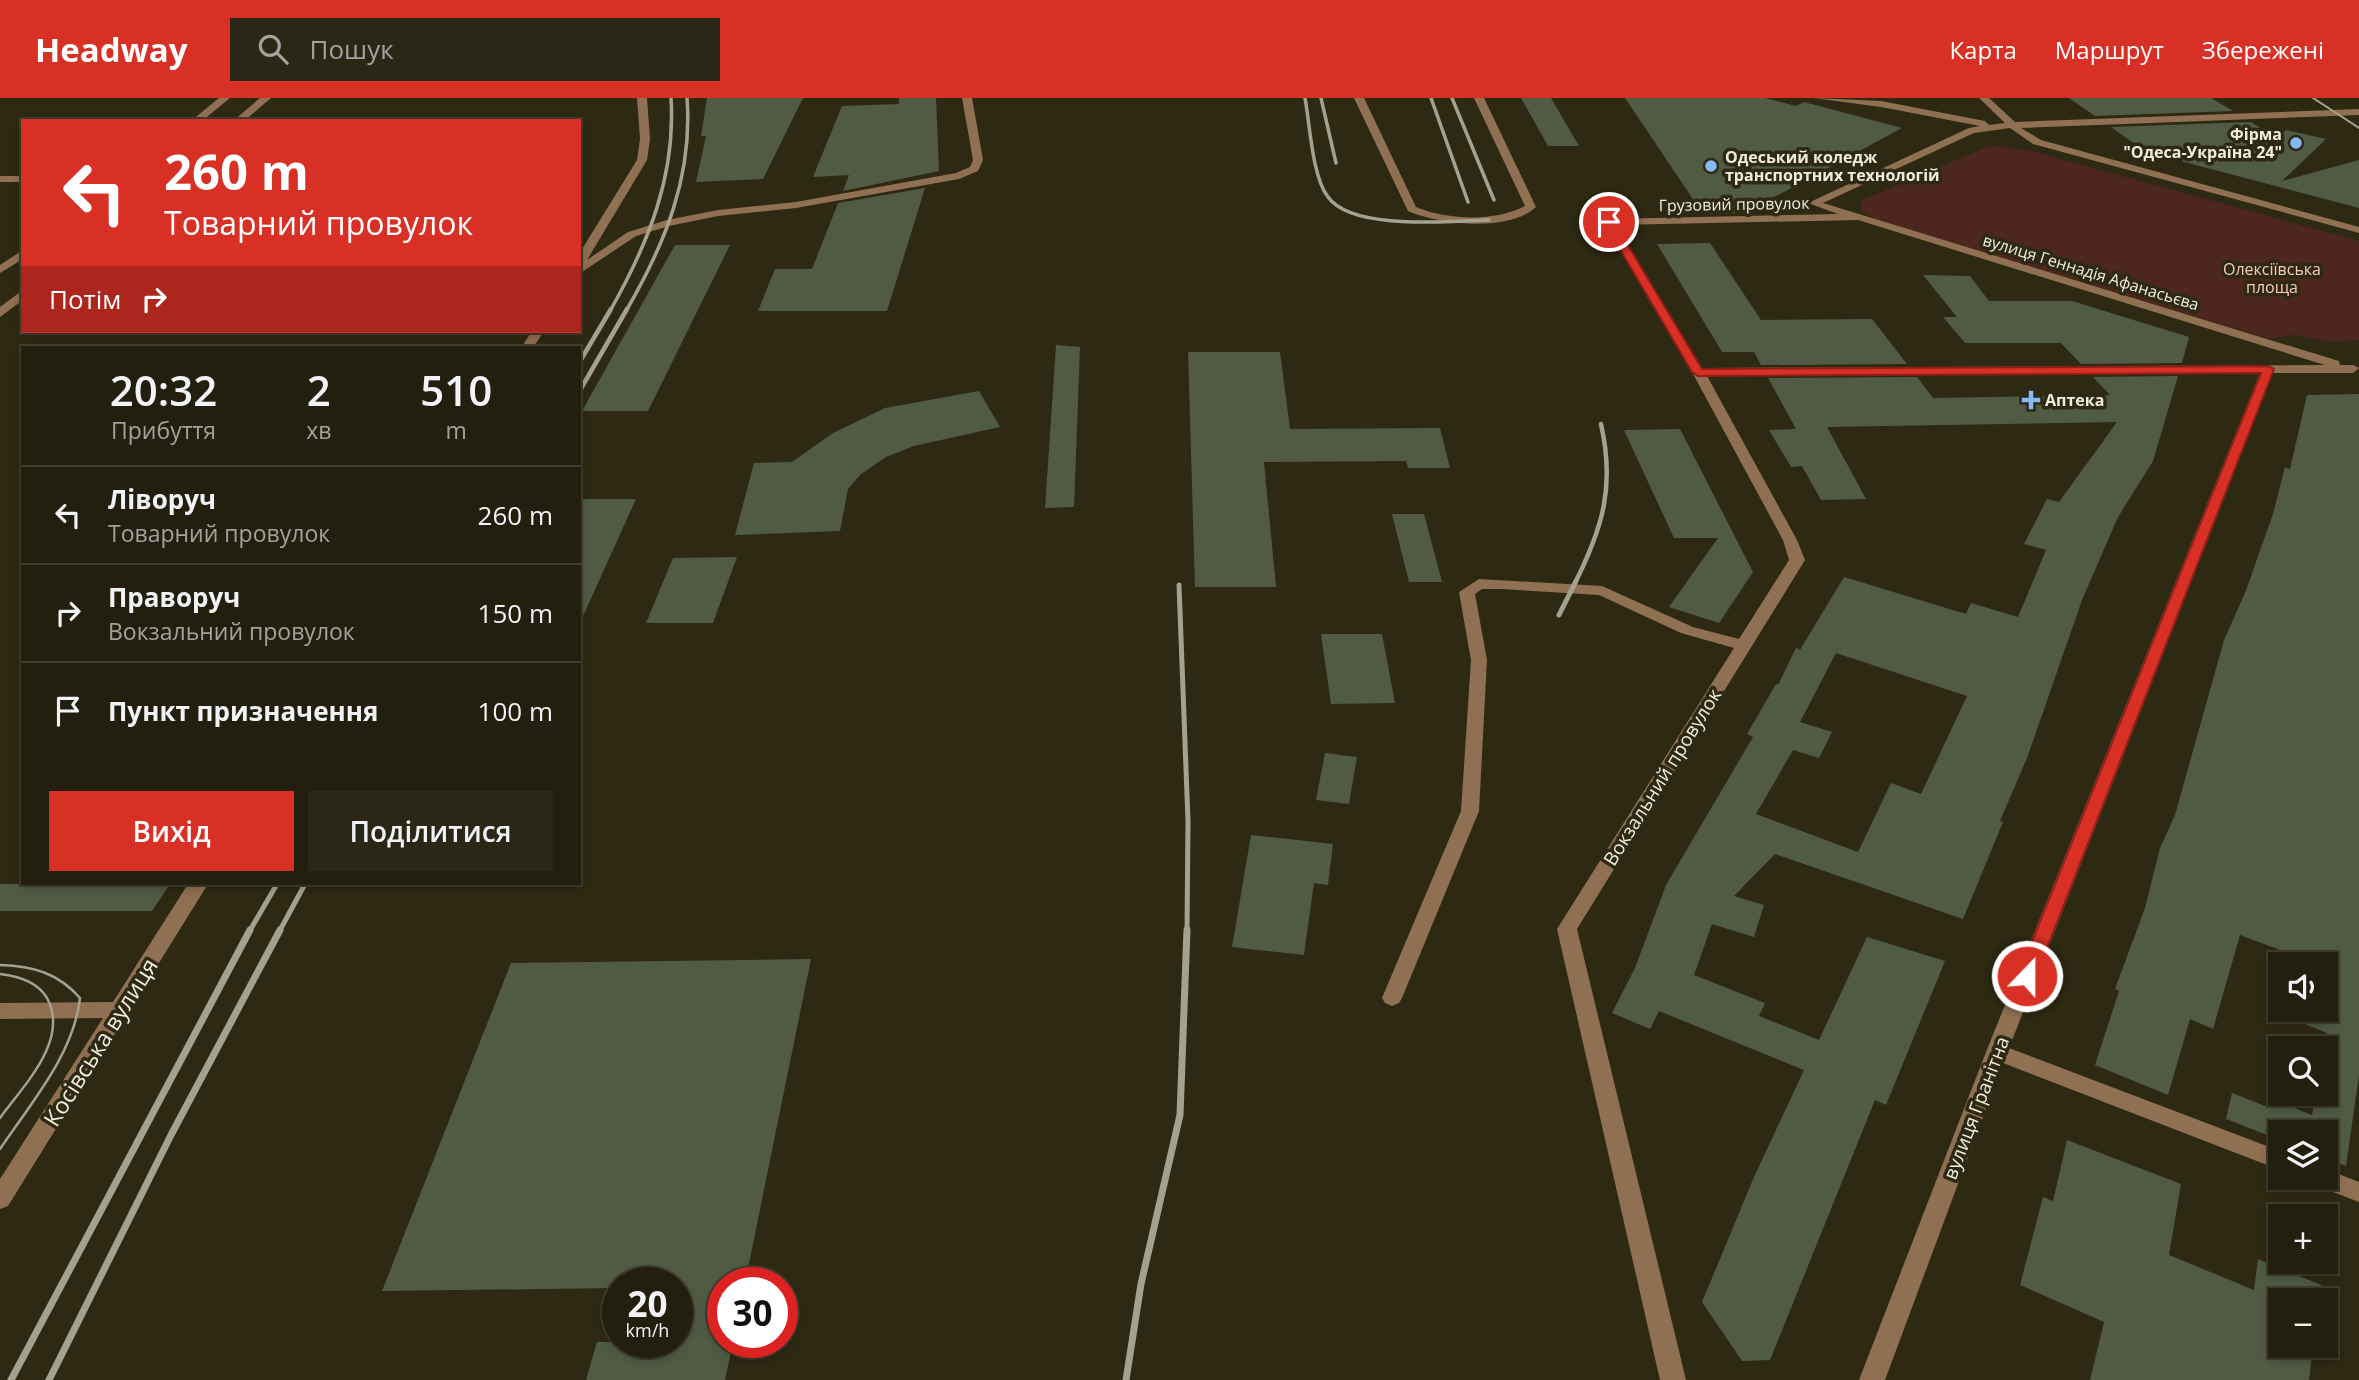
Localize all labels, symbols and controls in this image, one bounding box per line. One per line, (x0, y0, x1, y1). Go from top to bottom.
search box (230, 18, 720, 81)
text: Headway (35, 27, 188, 72)
icon: search (254, 30, 292, 68)
text: Пошук (310, 31, 394, 67)
text: Карта (1949, 33, 2017, 66)
text: Маршрут (2055, 33, 2164, 66)
text: Збережені (2202, 33, 2324, 66)
place label: Фірма "Одеса-Україна 24" (2123, 123, 2282, 163)
marker: Фірма "Одеса-Україна 24" (2288, 135, 2304, 151)
text: 260 m (164, 138, 309, 204)
place label: Одеський коледж транспортних технологій (1725, 146, 1940, 186)
icon: left (49, 147, 140, 238)
marker: Одеський коледж транспортних технологій (1703, 158, 1719, 174)
pin (1579, 192, 1639, 252)
street label: Грузовий провулок (1658, 192, 1810, 216)
text: Товарний провулок (164, 201, 473, 244)
icon: arrive (1590, 203, 1628, 241)
street label: вулиця Геннадія Афанасьєва (1980, 229, 2202, 315)
park label: Олексіївська площа (2223, 258, 2321, 298)
icon: right (135, 280, 173, 318)
text: Потім (49, 281, 121, 317)
text: 20:32 (110, 361, 217, 418)
text: 2 (307, 361, 331, 418)
text: 510 (420, 361, 492, 418)
place label: Аптека (2045, 389, 2104, 411)
marker: Аптека (2023, 392, 2039, 408)
text: Прибуття (111, 414, 216, 446)
text: хв (306, 414, 331, 446)
text: m (446, 414, 467, 446)
text: Ліворуч (108, 481, 216, 517)
icon: left (49, 496, 87, 534)
text: 260 m (478, 497, 553, 533)
text: Товарний провулок (108, 517, 330, 549)
text: Праворуч (108, 579, 240, 615)
icon: right (49, 594, 87, 632)
text: 150 m (478, 595, 553, 631)
text: Вокзальний провулок (108, 615, 355, 647)
street label: Вокзальний провулок (1597, 684, 1727, 870)
icon: arrive (49, 692, 87, 730)
text: Пункт призначення (108, 693, 378, 729)
text: 100 m (478, 693, 553, 729)
button: Вихід (49, 791, 294, 871)
button: Поділитися (308, 791, 553, 871)
position arrow (1990, 939, 2064, 1013)
street label: Косівська вулиця (35, 952, 165, 1132)
map controls (2268, 952, 2338, 1358)
button: sound (2268, 952, 2338, 1022)
street label: вулиця Гранітна (1937, 1033, 2015, 1183)
button: search (2268, 1036, 2338, 1106)
button: layers (2268, 1120, 2338, 1190)
button: + (2268, 1204, 2338, 1274)
speed limit sign: 30 (707, 1267, 798, 1358)
text: 20 (627, 1280, 668, 1327)
button: − (2268, 1288, 2338, 1358)
text: km/h (626, 1318, 669, 1342)

